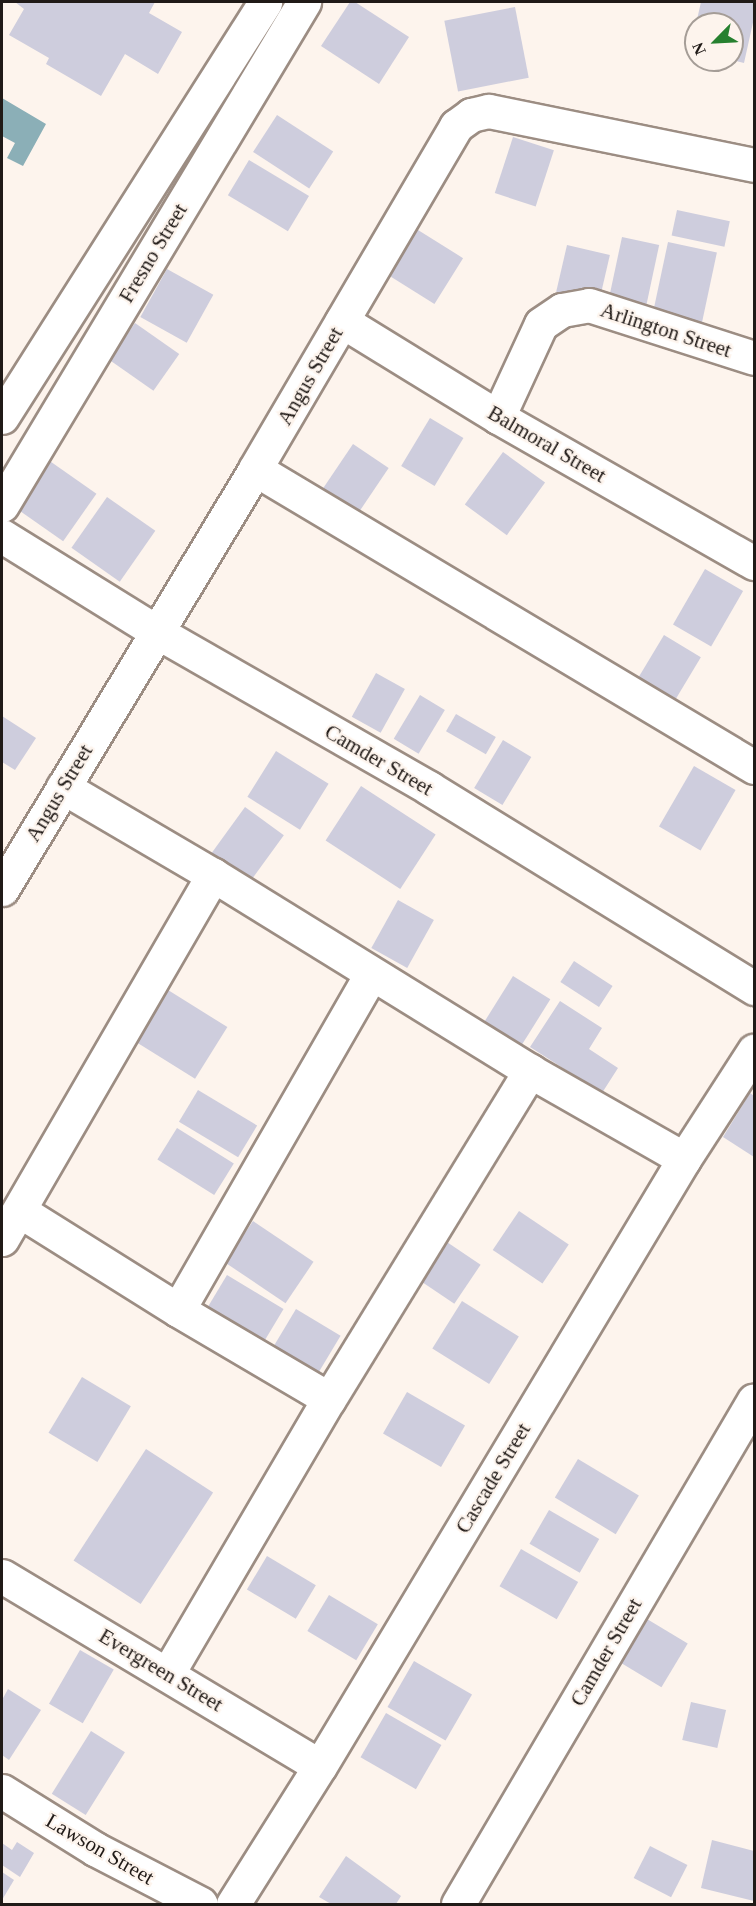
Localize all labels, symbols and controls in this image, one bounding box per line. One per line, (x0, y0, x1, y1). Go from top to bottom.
north arrow (684, 12, 744, 72)
text: N (689, 40, 709, 57)
street label: Fresno Street (114, 199, 192, 307)
street label: Arlington Street (597, 297, 735, 363)
street label: Angus Street (272, 322, 348, 430)
street label: Balmoral Street (483, 400, 611, 488)
street label: Camder Street (320, 719, 438, 801)
street label: Angus Street (20, 740, 98, 846)
street label: Cascade Street (450, 1418, 536, 1538)
street label: Camder Street (565, 1593, 647, 1711)
street label: Evergreen Street (94, 1623, 228, 1717)
street label: Lawson Street (41, 1808, 159, 1890)

